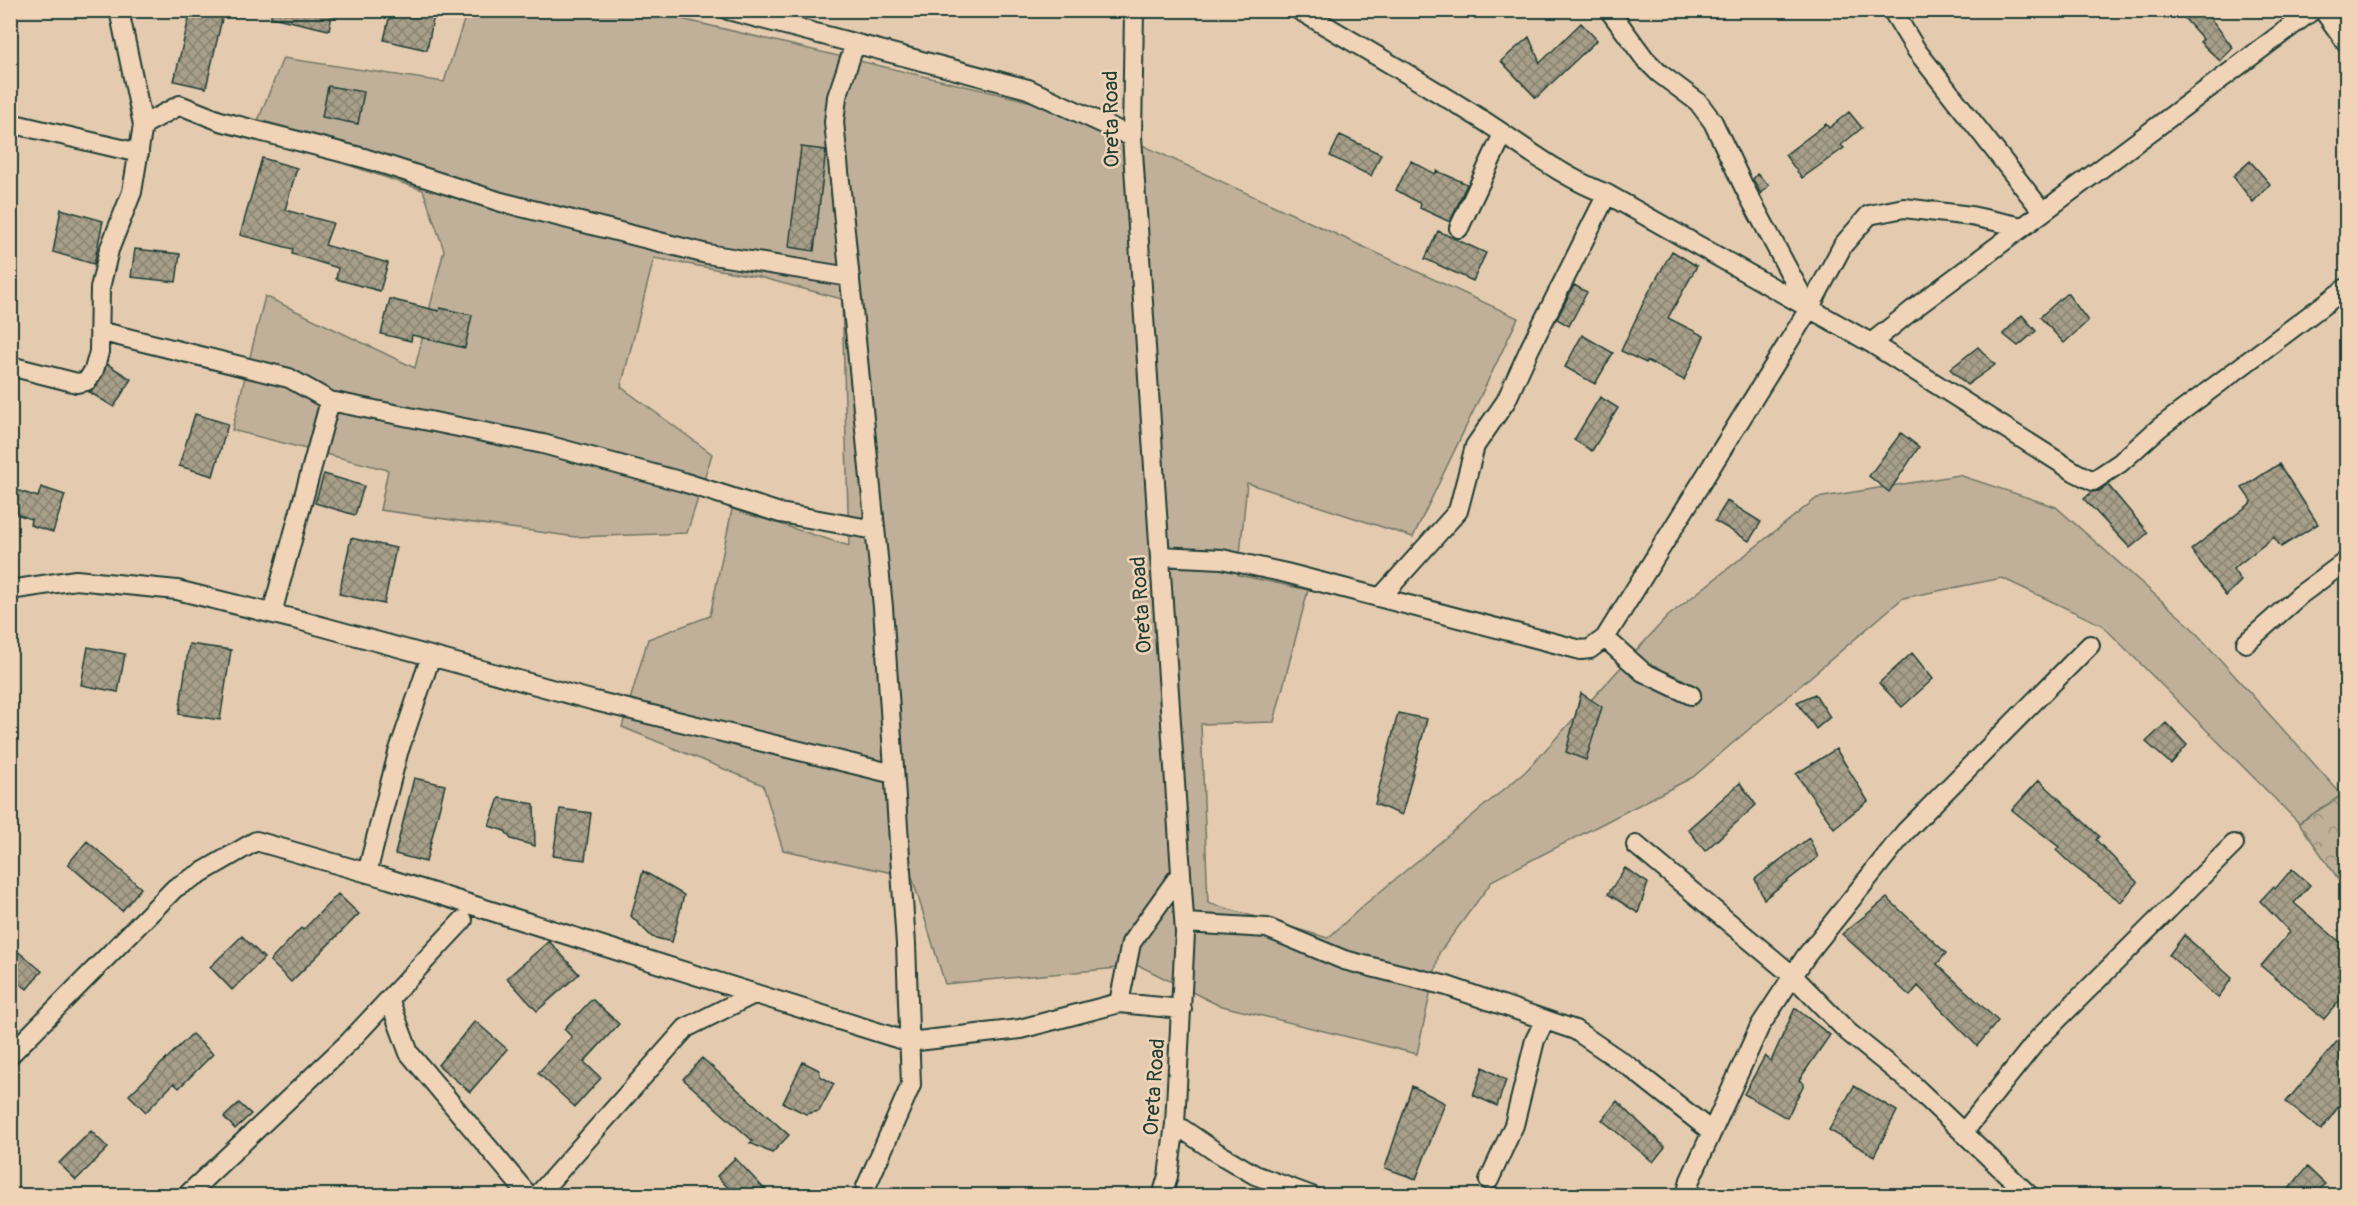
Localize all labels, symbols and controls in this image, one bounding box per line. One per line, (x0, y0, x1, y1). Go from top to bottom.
street label: Oreta Road (1097, 70, 1126, 168)
street label: Oreta Road (1125, 556, 1158, 654)
street label: Oreta Road (1138, 1038, 1171, 1136)

